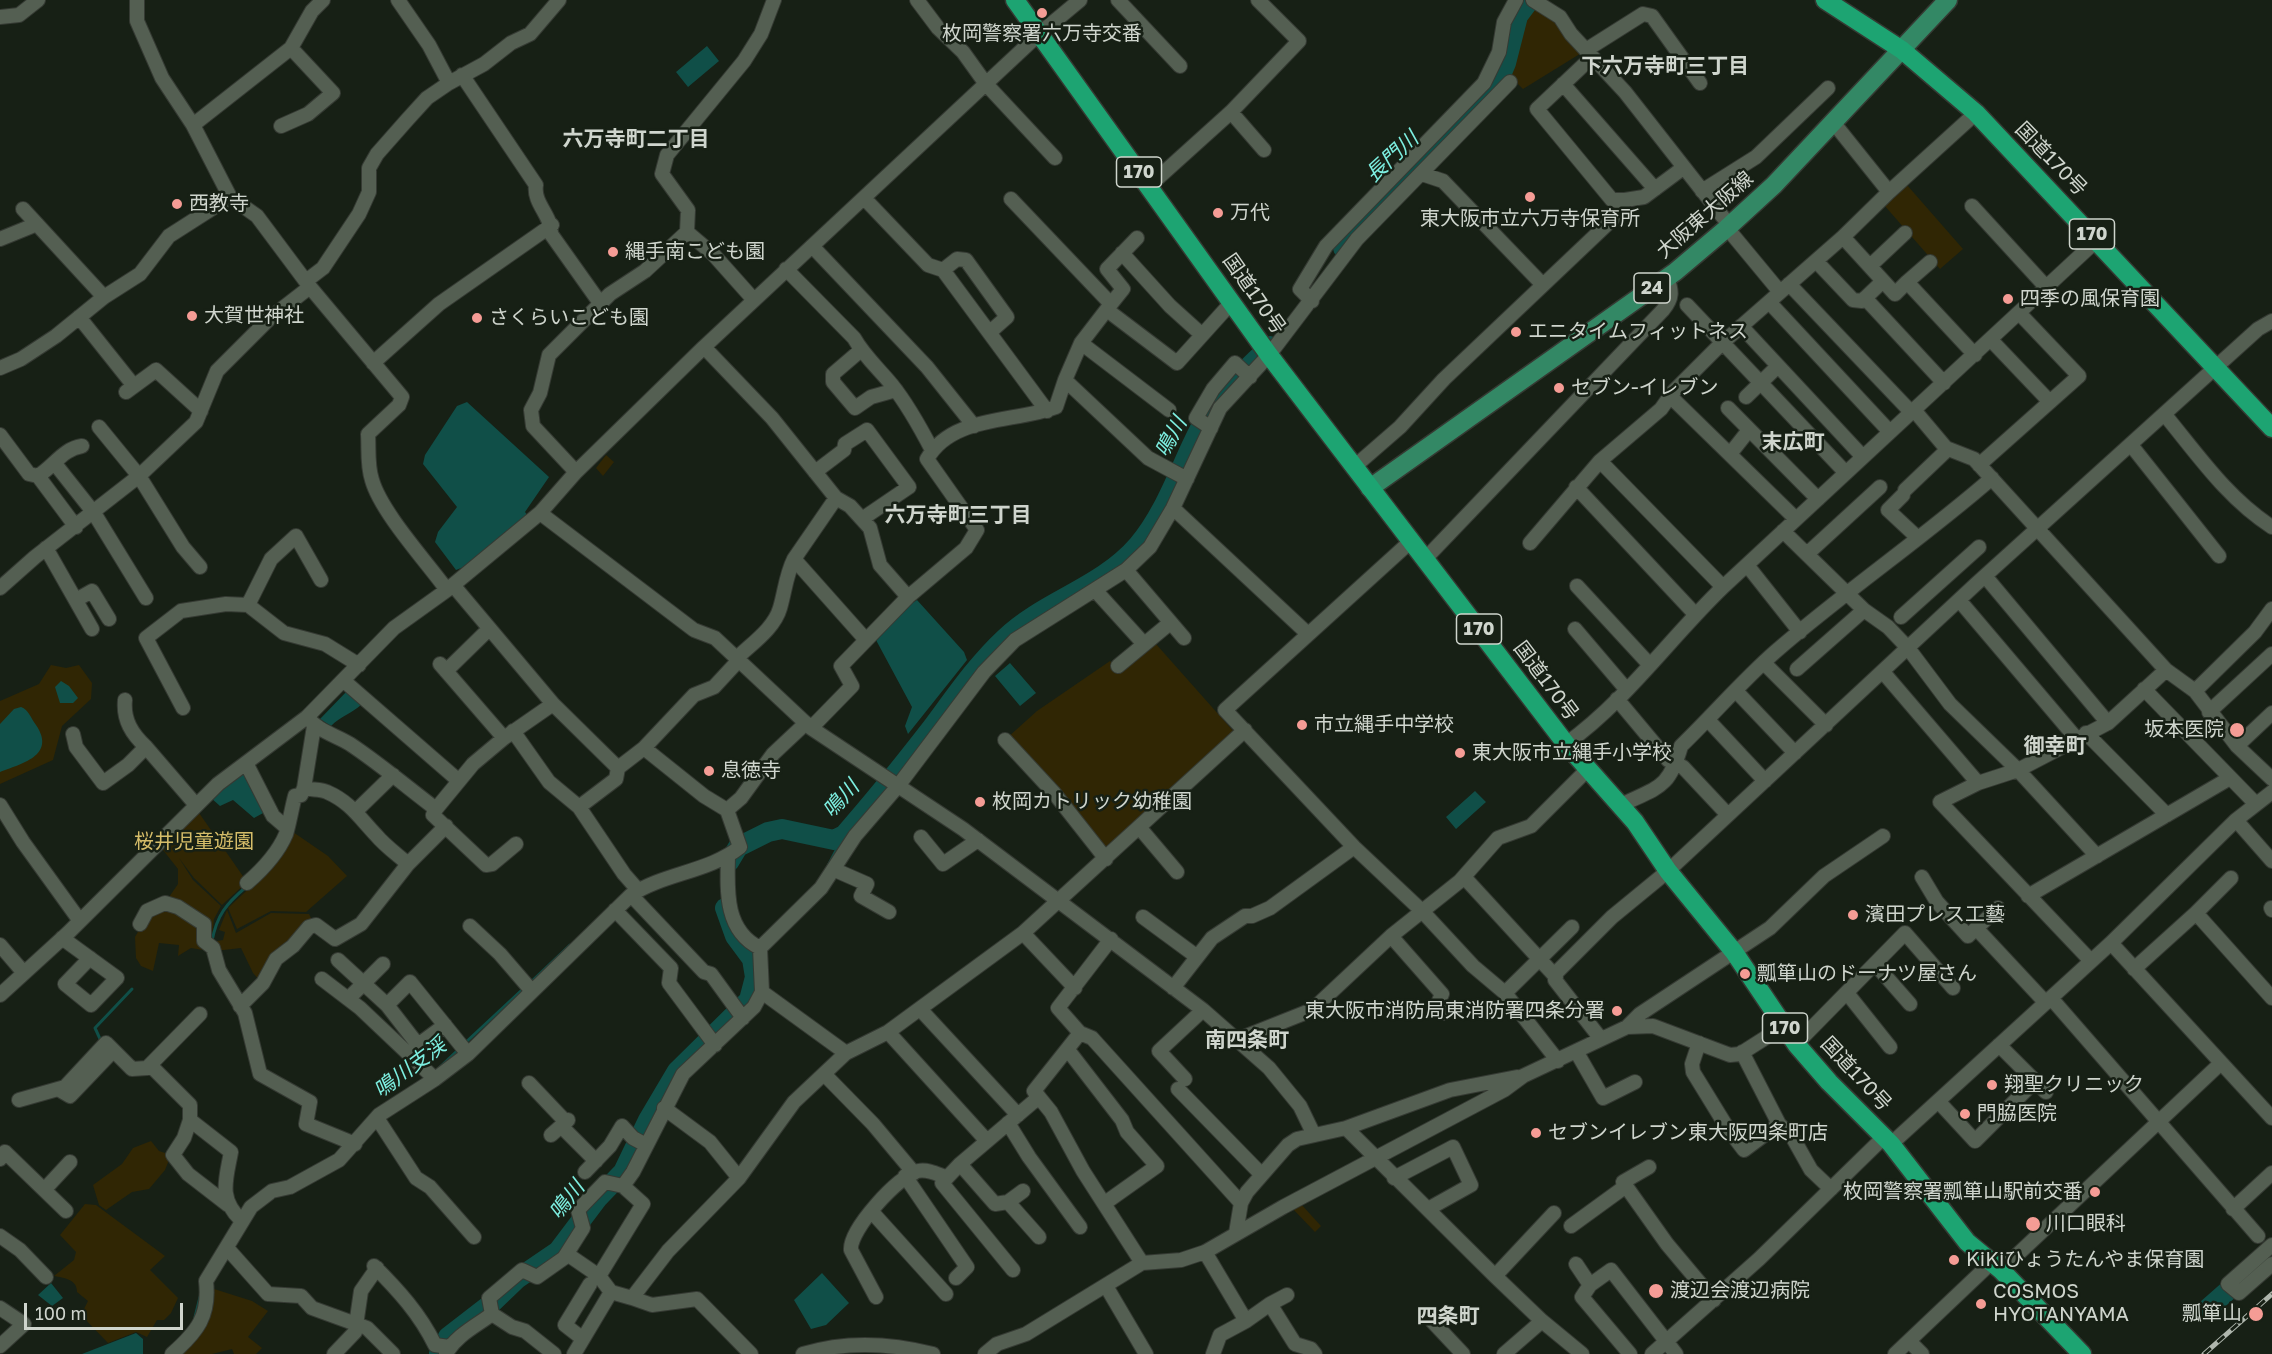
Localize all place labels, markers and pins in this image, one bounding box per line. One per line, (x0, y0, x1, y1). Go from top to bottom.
marker: 枚岡警察署六万寺交番 (1035, 6, 1049, 20)
place label: 枚岡警察署六万寺交番 (942, 22, 1142, 46)
marker: 東大阪市立六万寺保育所 (1523, 190, 1537, 204)
place label: 西教寺 (189, 192, 249, 216)
marker: 西教寺 (170, 197, 184, 211)
place label: 万代 (1230, 201, 1270, 225)
marker: 万代 (1211, 206, 1225, 220)
place label: 東大阪市立六万寺保育所 (1420, 207, 1640, 231)
place label: 縄手南こども園 (625, 240, 765, 264)
marker: 縄手南こども園 (606, 245, 620, 259)
place label: 四季の風保育園 (2020, 287, 2160, 311)
marker: 四季の風保育園 (2001, 292, 2015, 306)
place label: 大賀世神社 (204, 304, 304, 328)
place label: さくらいこども園 (489, 306, 649, 330)
marker: 大賀世神社 (185, 309, 199, 323)
marker: さくらいこども園 (470, 311, 484, 325)
place label: エニタイムフィットネス (1528, 320, 1748, 344)
marker: エニタイムフィットネス (1509, 325, 1523, 339)
place label: セブン-イレブン (1571, 376, 1719, 400)
marker: セブン-イレブン (1552, 381, 1566, 395)
place label: 市立縄手中学校 (1314, 713, 1454, 737)
marker: 市立縄手中学校 (1295, 718, 1309, 732)
place label: 坂本医院 (2144, 718, 2224, 742)
marker: 坂本医院 (2228, 721, 2246, 739)
place label: 東大阪市立縄手小学校 (1472, 741, 1672, 765)
marker: 東大阪市立縄手小学校 (1453, 746, 1467, 760)
place label: 息徳寺 (721, 759, 781, 783)
marker: 息徳寺 (702, 764, 716, 778)
place label: 枚岡カトリック幼稚園 (992, 790, 1192, 814)
marker: 枚岡カトリック幼稚園 (973, 795, 987, 809)
place label: 濱田プレス工藝 (1865, 903, 2005, 927)
marker: 濱田プレス工藝 (1846, 908, 1860, 922)
place label: 瓢箪山のドーナツ屋さん (1757, 962, 1977, 986)
marker: 瓢箪山のドーナツ屋さん (1738, 967, 1752, 981)
place label: 東大阪市消防局東消防署四条分署 (1305, 999, 1605, 1023)
marker: 東大阪市消防局東消防署四条分署 (1610, 1004, 1624, 1018)
place label: 翔聖クリニック (2004, 1073, 2144, 1097)
marker: 翔聖クリニック (1985, 1078, 1999, 1092)
place label: 門脇医院 (1977, 1102, 2057, 1126)
marker: 門脇医院 (1958, 1107, 1972, 1121)
place label: セブンイレブン東大阪四条町店 (1548, 1121, 1828, 1145)
marker: セブンイレブン東大阪四条町店 (1529, 1126, 1543, 1140)
place label: 枚岡警察署瓢箪山駅前交番 (1843, 1180, 2083, 1204)
marker: 枚岡警察署瓢箪山駅前交番 (2088, 1185, 2102, 1199)
place label: 川口眼科 (2046, 1212, 2126, 1236)
marker: 川口眼科 (2024, 1215, 2042, 1233)
place label: KiKiひょうたんやま保育園 (1966, 1248, 2204, 1272)
marker: KiKiひょうたんやま保育園 (1947, 1253, 1961, 1267)
place label: 渡辺会渡辺病院 (1670, 1279, 1810, 1303)
place label: COSMOS HYOTANYAMA (1993, 1280, 2129, 1327)
marker: 渡辺会渡辺病院 (1647, 1282, 1665, 1300)
marker: COSMOS HYOTANYAMA (1974, 1297, 1988, 1311)
place label: 瓢箪山 (2182, 1302, 2242, 1326)
marker: 瓢箪山 (2247, 1305, 2265, 1323)

